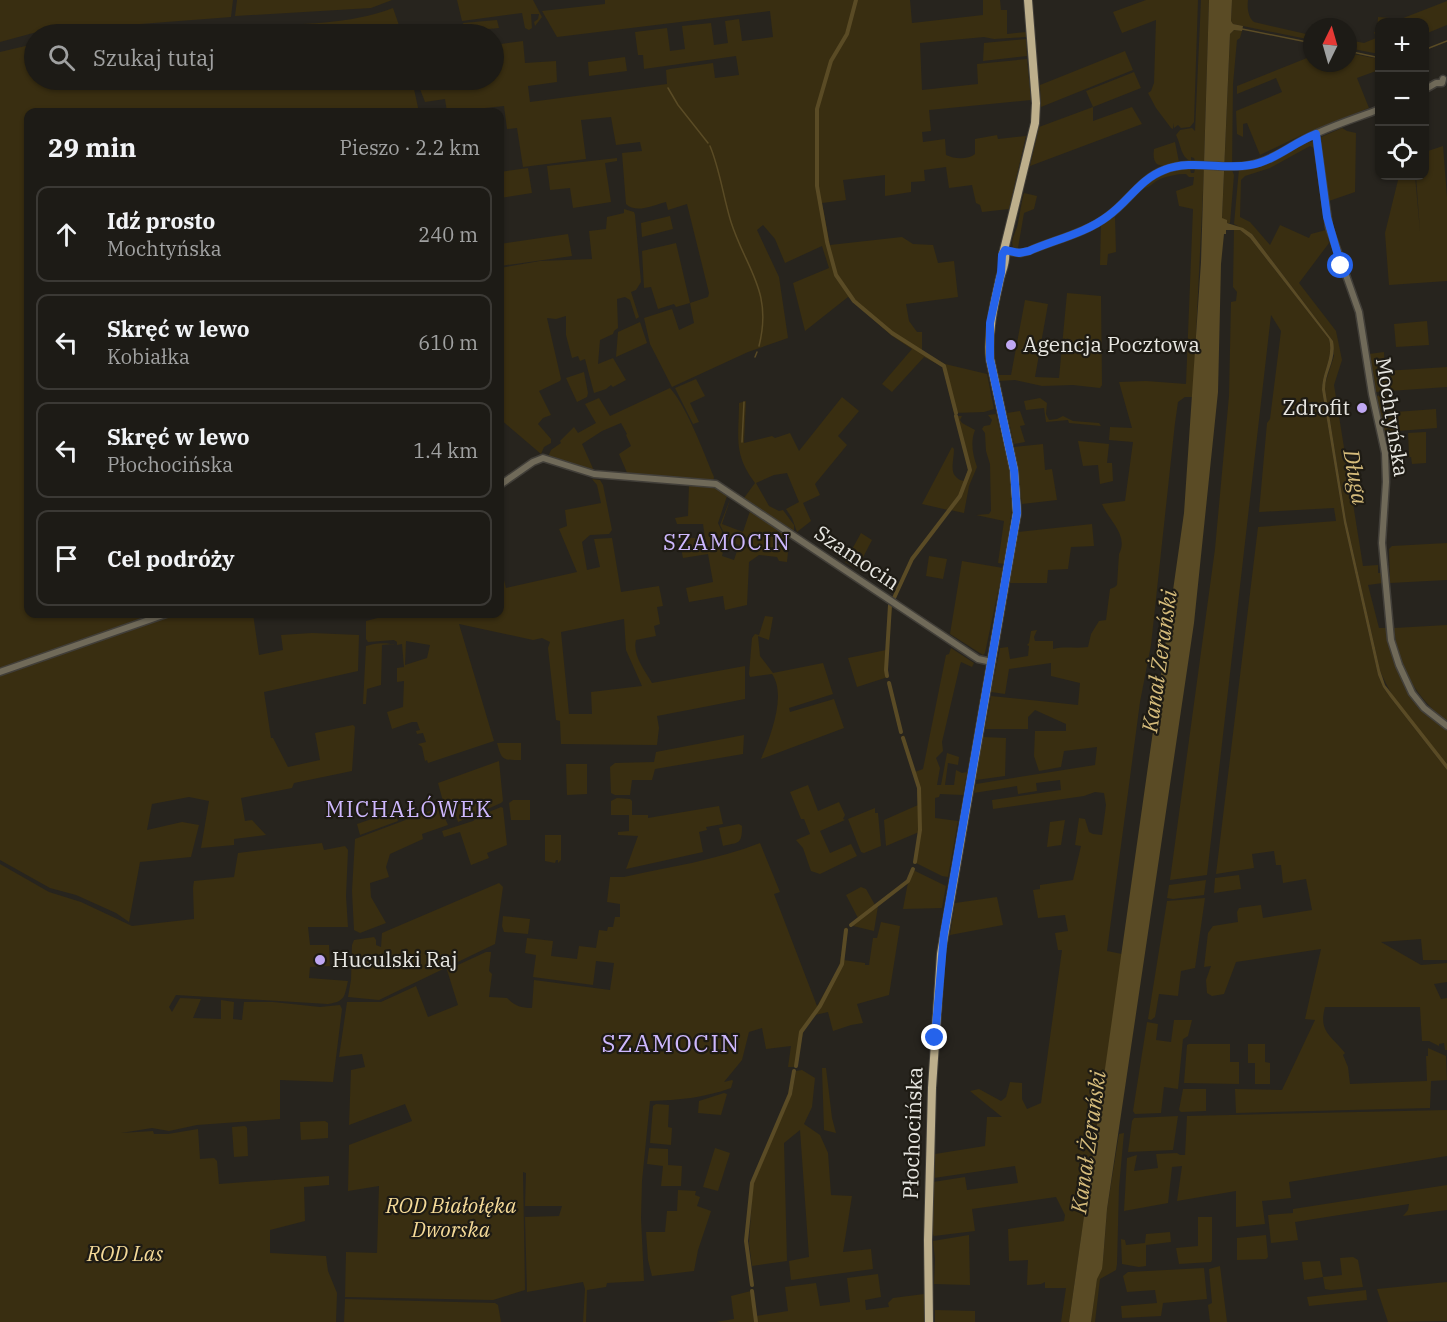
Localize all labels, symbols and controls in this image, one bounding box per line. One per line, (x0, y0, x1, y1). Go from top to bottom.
north arrow (1303, 18, 1357, 72)
map controls (1375, 18, 1429, 180)
button: + (1375, 18, 1429, 72)
search box (24, 24, 504, 90)
icon: search (45, 41, 78, 74)
text: Szukaj tutaj (93, 43, 215, 72)
button: − (1375, 72, 1429, 126)
button: locate (1375, 126, 1429, 180)
text: 29 min (48, 130, 136, 164)
text: Pieszo · 2.2 km (339, 134, 480, 161)
text: Idź prosto (107, 206, 215, 235)
icon: ahead (50, 218, 83, 251)
text: 240 m (418, 221, 478, 248)
text: Mochtyńska (107, 235, 222, 262)
route start (1327, 252, 1353, 278)
text: Skręć w lewo (107, 314, 250, 343)
icon: left (50, 326, 83, 359)
text: 610 m (418, 329, 478, 356)
place label: Agencja Pocztowa (1023, 330, 1200, 358)
marker: Agencja Pocztowa (1004, 338, 1018, 352)
text: Kobiałka (107, 343, 190, 370)
street label: Mochtyńska (1370, 355, 1416, 478)
place label: Zdrofit (1282, 393, 1350, 421)
marker: Zdrofit (1355, 401, 1369, 415)
text: Skręć w lewo (107, 422, 250, 451)
icon: left (50, 434, 83, 467)
text: 1.4 km (413, 437, 478, 464)
water label: Długa (1337, 446, 1376, 507)
text: Płochocińska (107, 451, 233, 478)
street label: Szamocin (809, 518, 906, 596)
district label: SZAMOCIN (663, 527, 791, 556)
icon: arrive (50, 542, 83, 575)
text: Cel podróży (107, 544, 235, 573)
water label: Kanał Żerański (1134, 587, 1183, 735)
district label: MICHAŁÓWEK (325, 794, 493, 823)
place label: Huculski Raj (332, 945, 458, 973)
marker: Huculski Raj (313, 953, 327, 967)
route end (921, 1024, 947, 1050)
district label: SZAMOCIN (602, 1027, 740, 1059)
street label: Płochocińska (896, 1066, 928, 1200)
water label: Kanał Żerański (1063, 1068, 1112, 1216)
park label: ROD Białołęka Dworska (385, 1191, 517, 1243)
park label: ROD Las (86, 1239, 163, 1267)

